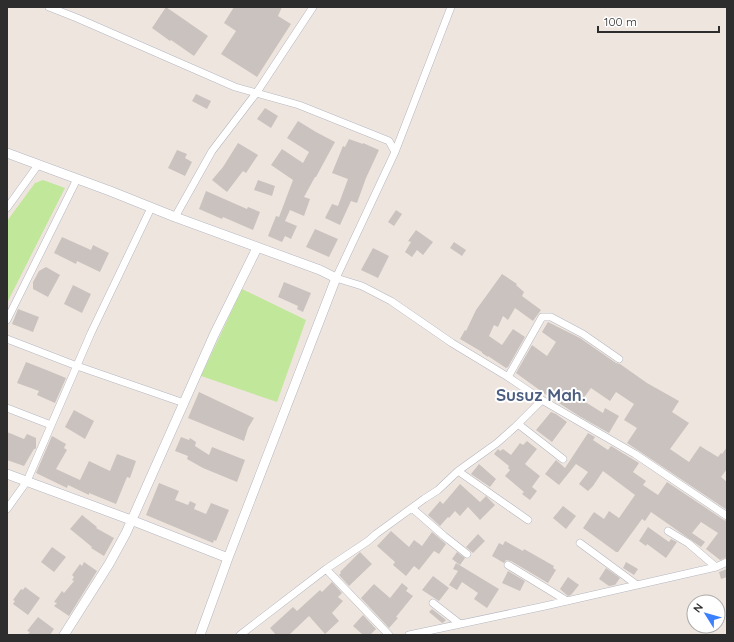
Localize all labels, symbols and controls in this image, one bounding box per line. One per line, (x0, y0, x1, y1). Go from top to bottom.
scale bar (598, 8, 719, 34)
text: 100 m (604, 14, 637, 29)
district label: Susuz Mah. (496, 384, 586, 405)
north arrow (686, 594, 726, 634)
text: N (690, 601, 706, 615)

